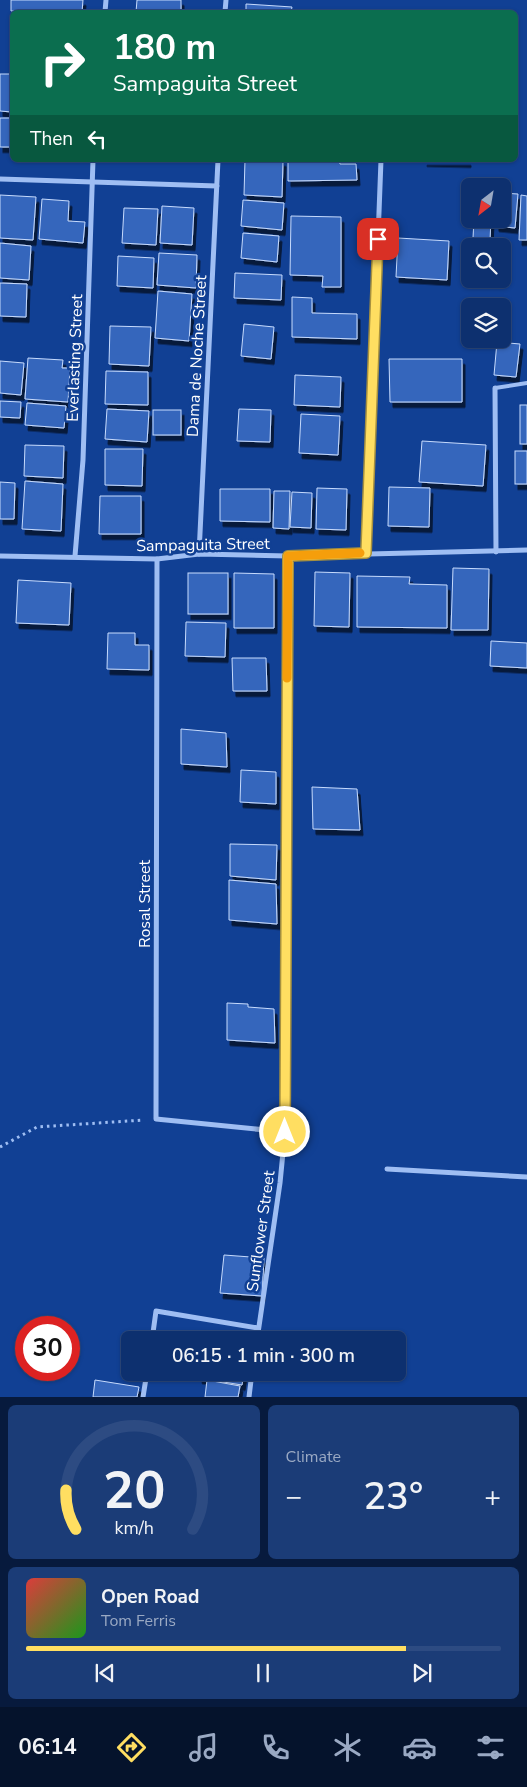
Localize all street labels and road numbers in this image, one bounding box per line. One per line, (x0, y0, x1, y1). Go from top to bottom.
street label: Dama de Noche Street (182, 274, 212, 438)
street label: Everlasting Street (62, 293, 88, 422)
street label: Sampaguita Street (136, 533, 270, 557)
street label: Rosal Street (134, 860, 156, 948)
street label: Sunflower Street (242, 1169, 280, 1293)

